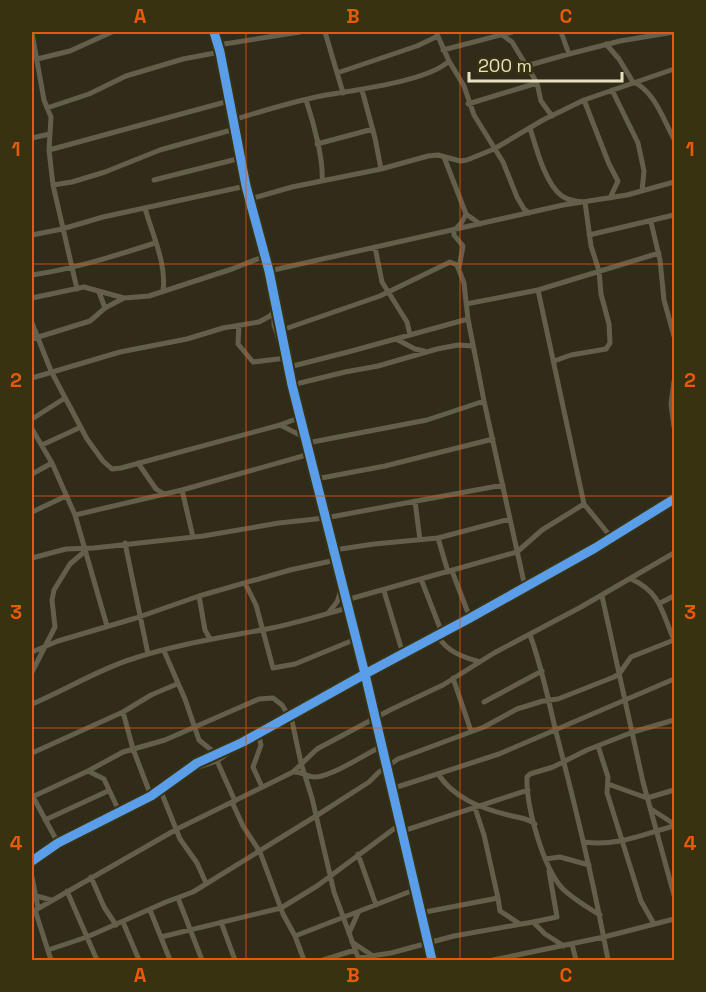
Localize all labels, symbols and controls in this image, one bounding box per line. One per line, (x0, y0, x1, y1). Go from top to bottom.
text: A (134, 3, 147, 29)
text: B (346, 3, 360, 29)
text: C (560, 3, 573, 29)
scale bar (469, 45, 622, 83)
text: 200 m (478, 54, 532, 77)
text: 1 (11, 136, 21, 162)
text: 1 (685, 136, 695, 162)
text: 2 (10, 367, 22, 393)
text: 2 (684, 367, 696, 393)
text: 3 (10, 599, 22, 625)
text: 3 (684, 599, 696, 625)
text: 4 (10, 830, 23, 856)
text: 4 (684, 830, 697, 856)
text: A (134, 962, 147, 988)
text: B (346, 962, 360, 988)
text: C (560, 962, 573, 988)

